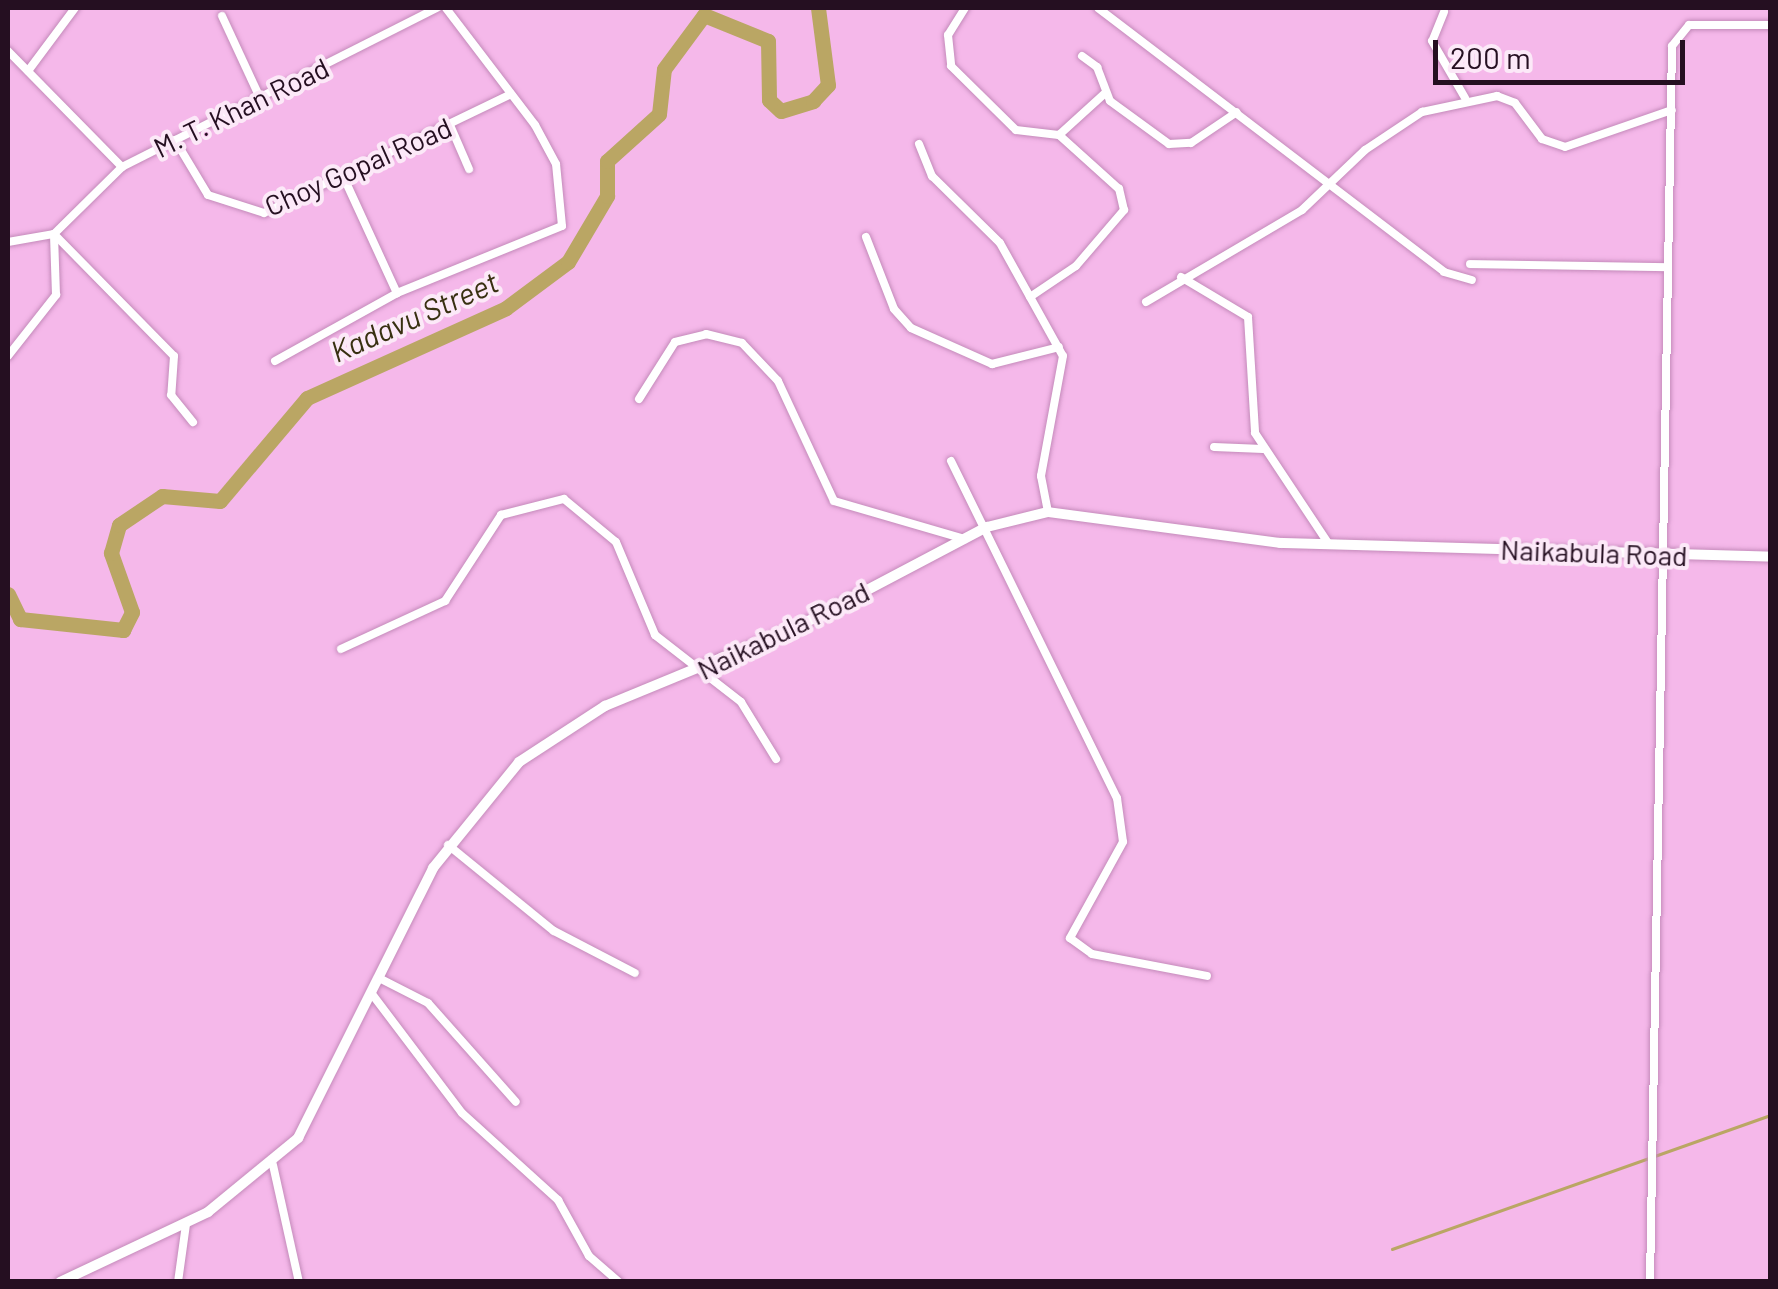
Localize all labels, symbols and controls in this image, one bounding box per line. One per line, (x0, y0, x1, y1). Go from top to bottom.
scale bar (1438, 20, 1690, 82)
text: 200 m (1450, 39, 1531, 75)
street label: M. T. Khan Road (148, 50, 334, 164)
street label: Choy Gopal Road (259, 110, 457, 222)
water label: Kadavu Street (325, 263, 503, 369)
street label: Naikabula Road (1500, 532, 1688, 572)
street label: Naikabula Road (692, 574, 874, 686)

